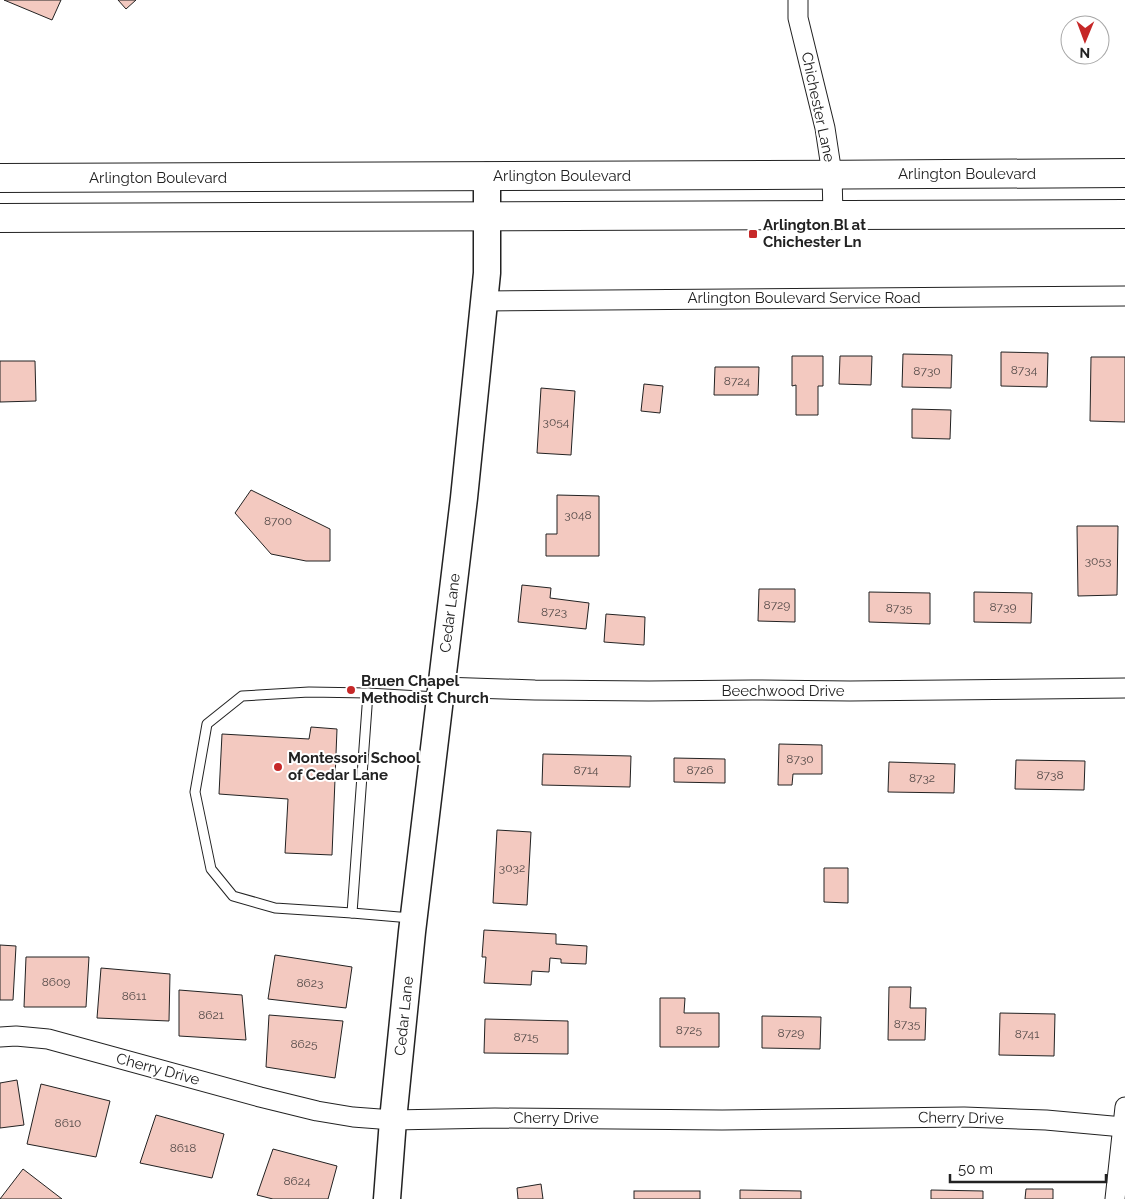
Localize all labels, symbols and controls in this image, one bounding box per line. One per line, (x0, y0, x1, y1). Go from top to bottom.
north arrow (1060, 15, 1110, 65)
text: N (1079, 45, 1090, 61)
street label: Chichester Lane (798, 50, 839, 164)
street label: Arlington Boulevard (898, 165, 1036, 183)
street label: Arlington Boulevard (493, 167, 631, 185)
street label: Arlington Boulevard (89, 169, 227, 187)
place label: Arlington Bl at Chichester Ln (763, 216, 866, 251)
marker: Arlington Bl at Chichester Ln (747, 228, 759, 240)
street label: Arlington Boulevard Service Road (687, 289, 921, 307)
house number: 8734 (1011, 363, 1038, 377)
house number: 8730 (913, 364, 941, 378)
house number: 8724 (724, 374, 751, 388)
house number: 3054 (543, 415, 570, 429)
house number: 3048 (564, 508, 592, 522)
house number: 8700 (264, 514, 292, 528)
house number: 3053 (1085, 554, 1111, 568)
street label: Cedar Lane (436, 572, 464, 654)
house number: 8729 (764, 598, 790, 612)
house number: 8739 (990, 600, 1016, 614)
house number: 8735 (886, 601, 913, 615)
house number: 8723 (541, 605, 567, 619)
place label: Bruen Chapel Methodist Church (361, 672, 489, 707)
street label: Beechwood Drive (721, 682, 845, 700)
marker: Bruen Chapel Methodist Church (345, 684, 357, 696)
place label: Montessori School of Cedar Lane (288, 749, 421, 784)
house number: 8730 (786, 752, 814, 766)
marker: Montessori School of Cedar Lane (272, 761, 284, 773)
house number: 8714 (573, 763, 599, 777)
house number: 8726 (686, 763, 714, 777)
house number: 8738 (1036, 768, 1064, 782)
house number: 8732 (909, 771, 935, 785)
house number: 3032 (499, 861, 525, 875)
house number: 8609 (42, 975, 70, 989)
street label: Cedar Lane (391, 975, 417, 1057)
house number: 8623 (296, 976, 324, 990)
house number: 8611 (122, 989, 146, 1003)
house number: 8621 (198, 1008, 224, 1022)
house number: 8735 (894, 1017, 921, 1031)
house number: 8725 (676, 1023, 703, 1037)
house number: 8729 (778, 1026, 804, 1040)
house number: 8741 (1015, 1027, 1039, 1041)
house number: 8715 (513, 1030, 539, 1044)
house number: 8625 (290, 1037, 318, 1051)
street label: Cherry Drive (114, 1049, 202, 1089)
street label: Cherry Drive (918, 1108, 1004, 1128)
street label: Cherry Drive (513, 1109, 599, 1127)
house number: 8610 (55, 1116, 81, 1130)
house number: 8618 (170, 1141, 196, 1155)
scale bar (950, 1152, 1106, 1184)
text: 50 m (958, 1160, 993, 1178)
house number: 8624 (283, 1174, 311, 1188)

